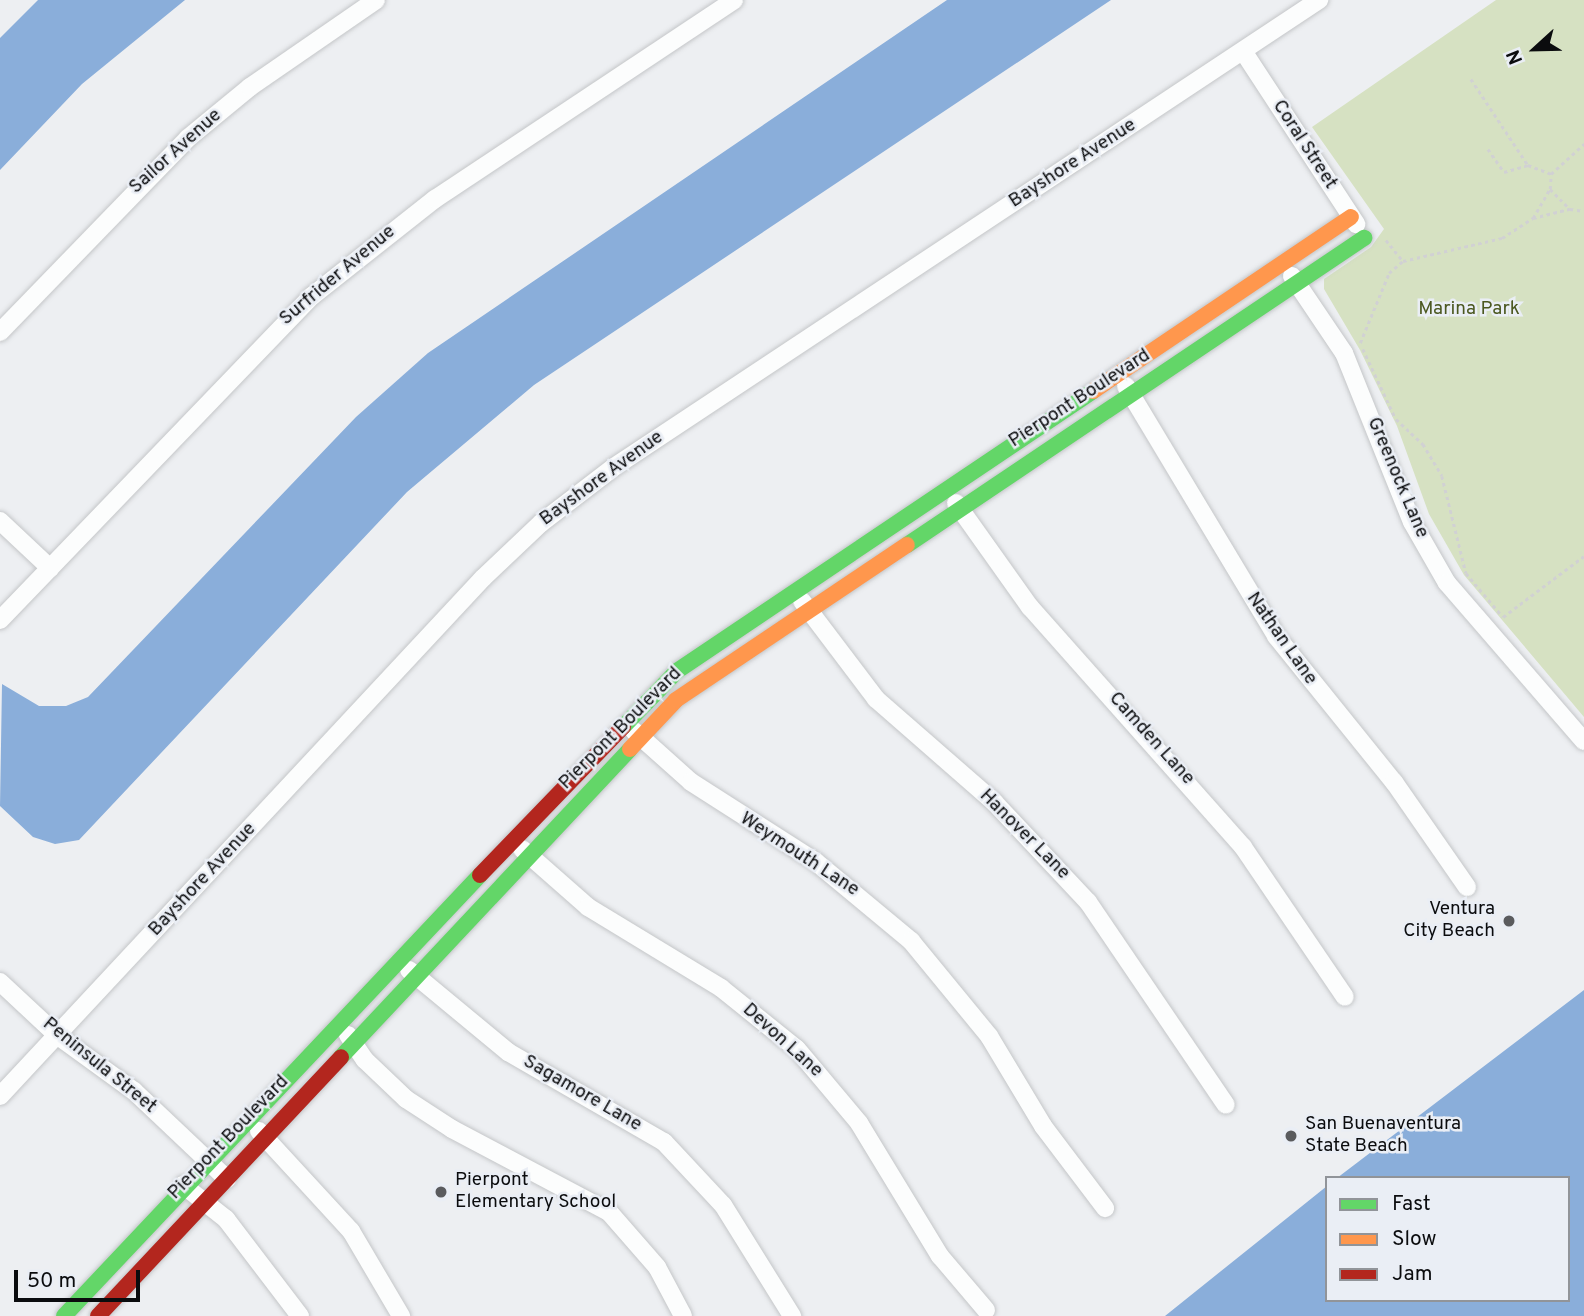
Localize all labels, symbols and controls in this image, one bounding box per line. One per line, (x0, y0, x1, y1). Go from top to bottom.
north arrow (1500, 14, 1570, 84)
text: N (1502, 46, 1529, 68)
street label: Coral Street (1267, 96, 1341, 194)
street label: Sailor Avenue (125, 104, 227, 200)
street label: Bayshore Avenue (1005, 114, 1141, 214)
street label: Surfrider Avenue (275, 221, 401, 331)
park label: Marina Park (1418, 299, 1520, 321)
street label: Pierpont Boulevard (1005, 345, 1155, 453)
street label: Greenock Lane (1361, 414, 1433, 542)
street label: Bayshore Avenue (536, 426, 668, 532)
street label: Nathan Lane (1241, 588, 1321, 690)
street label: Pierpont Boulevard (555, 663, 687, 795)
street label: Camden Lane (1103, 688, 1199, 790)
street label: Hanover Lane (974, 785, 1074, 885)
street label: Weymouth Lane (735, 808, 863, 902)
street label: Bayshore Avenue (144, 818, 262, 942)
place label: Ventura City Beach (1403, 899, 1495, 943)
marker: Ventura City Beach (1501, 913, 1517, 929)
street label: Devon Lane (737, 999, 827, 1083)
street label: Peninsula Street (37, 1013, 161, 1119)
street label: Sagamore Lane (519, 1051, 645, 1137)
street label: Pierpont Boulevard (164, 1071, 294, 1205)
place label: San Buenaventura State Beach (1305, 1114, 1461, 1158)
marker: San Buenaventura State Beach (1283, 1128, 1299, 1144)
place label: Pierpont Elementary School (455, 1170, 616, 1214)
legend (1325, 1176, 1570, 1302)
marker: Pierpont Elementary School (433, 1184, 449, 1200)
text: Fast (1392, 1191, 1431, 1218)
text: Slow (1392, 1226, 1437, 1253)
scale bar (18, 1256, 144, 1300)
text: Jam (1392, 1261, 1433, 1288)
text: 50 m (27, 1268, 76, 1295)

